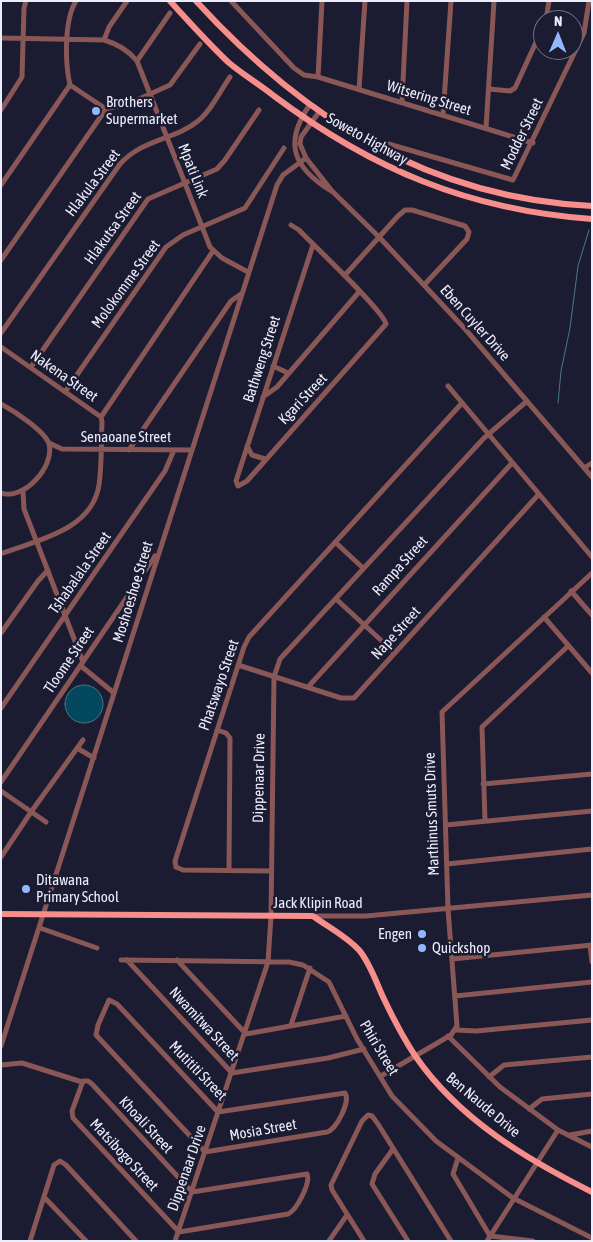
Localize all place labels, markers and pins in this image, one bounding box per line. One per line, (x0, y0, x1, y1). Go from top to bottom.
place label: Brothers Supermarket (106, 93, 178, 128)
marker: Brothers Supermarket (90, 105, 102, 117)
place label: Ditawana Primary School (36, 871, 119, 906)
marker: Ditawana Primary School (20, 883, 32, 895)
place label: Engen (378, 925, 412, 943)
marker: Engen (416, 928, 428, 940)
place label: Quickshop (432, 939, 490, 957)
marker: Quickshop (416, 942, 428, 954)

